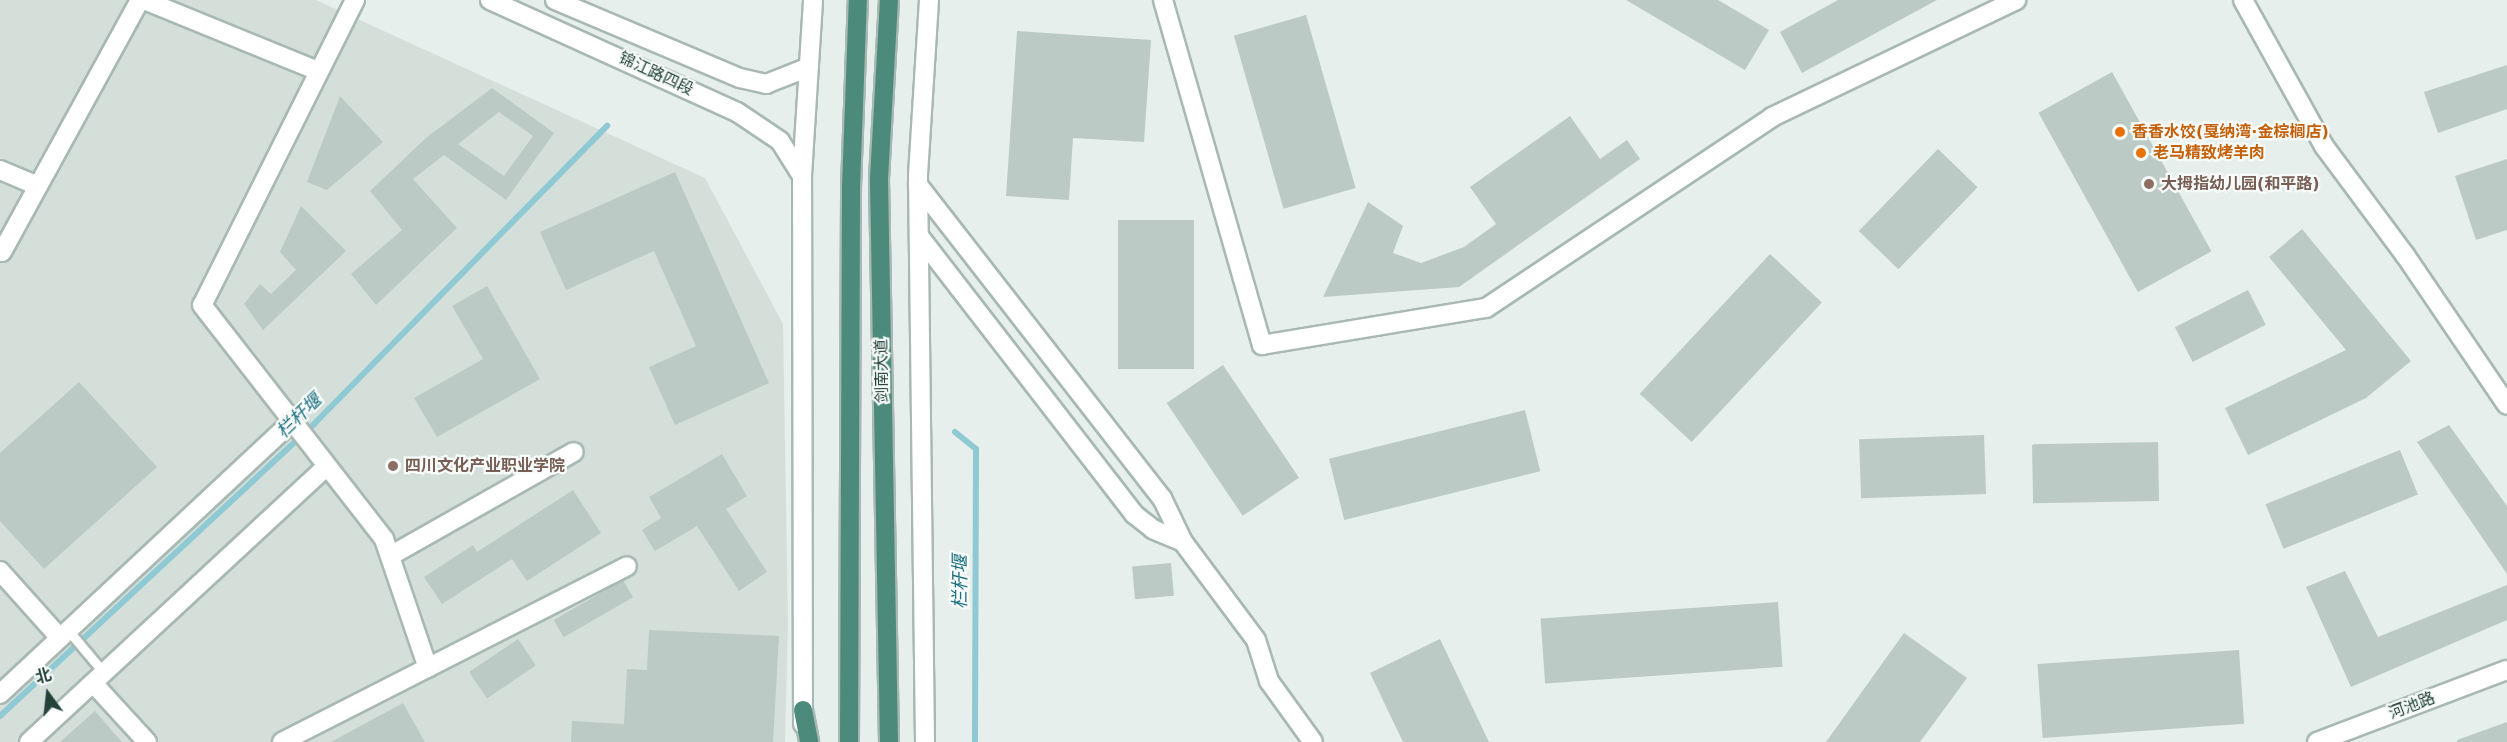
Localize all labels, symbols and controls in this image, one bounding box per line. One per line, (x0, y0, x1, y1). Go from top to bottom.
street label: 锦江路四段 (616, 48, 696, 100)
place label: 香香水饺(戛纳湾·金棕榈店) (2132, 122, 2329, 142)
marker: 香香水饺(戛纳湾·金棕榈店) (2113, 125, 2127, 139)
place label: 老马精致烤羊肉 (2153, 143, 2265, 163)
marker: 老马精致烤羊肉 (2134, 146, 2148, 160)
place label: 大拇指幼儿园(和平路) (2161, 174, 2320, 194)
marker: 大拇指幼儿园(和平路) (2142, 177, 2156, 191)
street label: 剑南大道 (872, 339, 892, 403)
water label: 栏杆堰 (272, 389, 326, 443)
place label: 四川文化产业职业学院 (405, 456, 565, 476)
marker: 四川文化产业职业学院 (386, 459, 400, 473)
water label: 栏杆堰 (949, 555, 971, 609)
north arrow (18, 664, 78, 724)
text: 北 (33, 665, 53, 687)
street label: 河池路 (2386, 688, 2438, 724)

